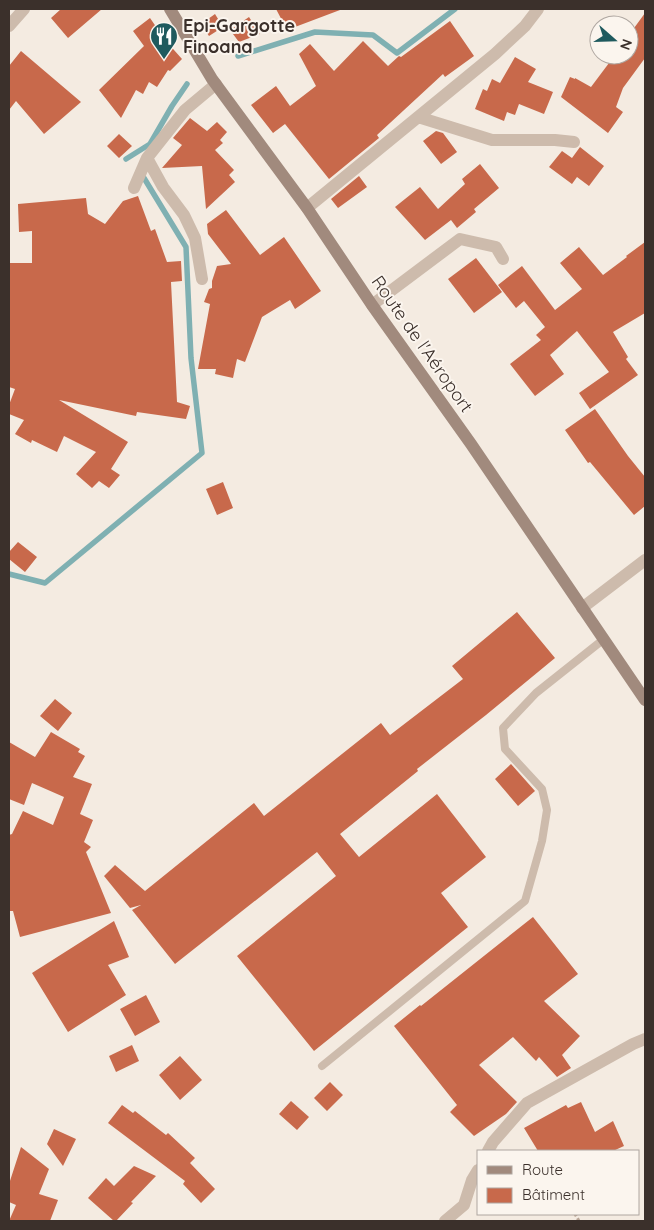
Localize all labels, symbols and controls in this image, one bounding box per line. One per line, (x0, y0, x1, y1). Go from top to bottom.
place label: Epi-Gargotte Finoana (183, 14, 295, 58)
north arrow (589, 15, 639, 65)
restaurant icon: Epi-Gargotte Finoana (149, 21, 179, 60)
text: N (616, 37, 636, 52)
street label: Route de l'Aéroport (367, 271, 478, 417)
legend (477, 1150, 639, 1215)
text: Route (522, 1160, 563, 1179)
text: Bâtiment (522, 1185, 585, 1204)

